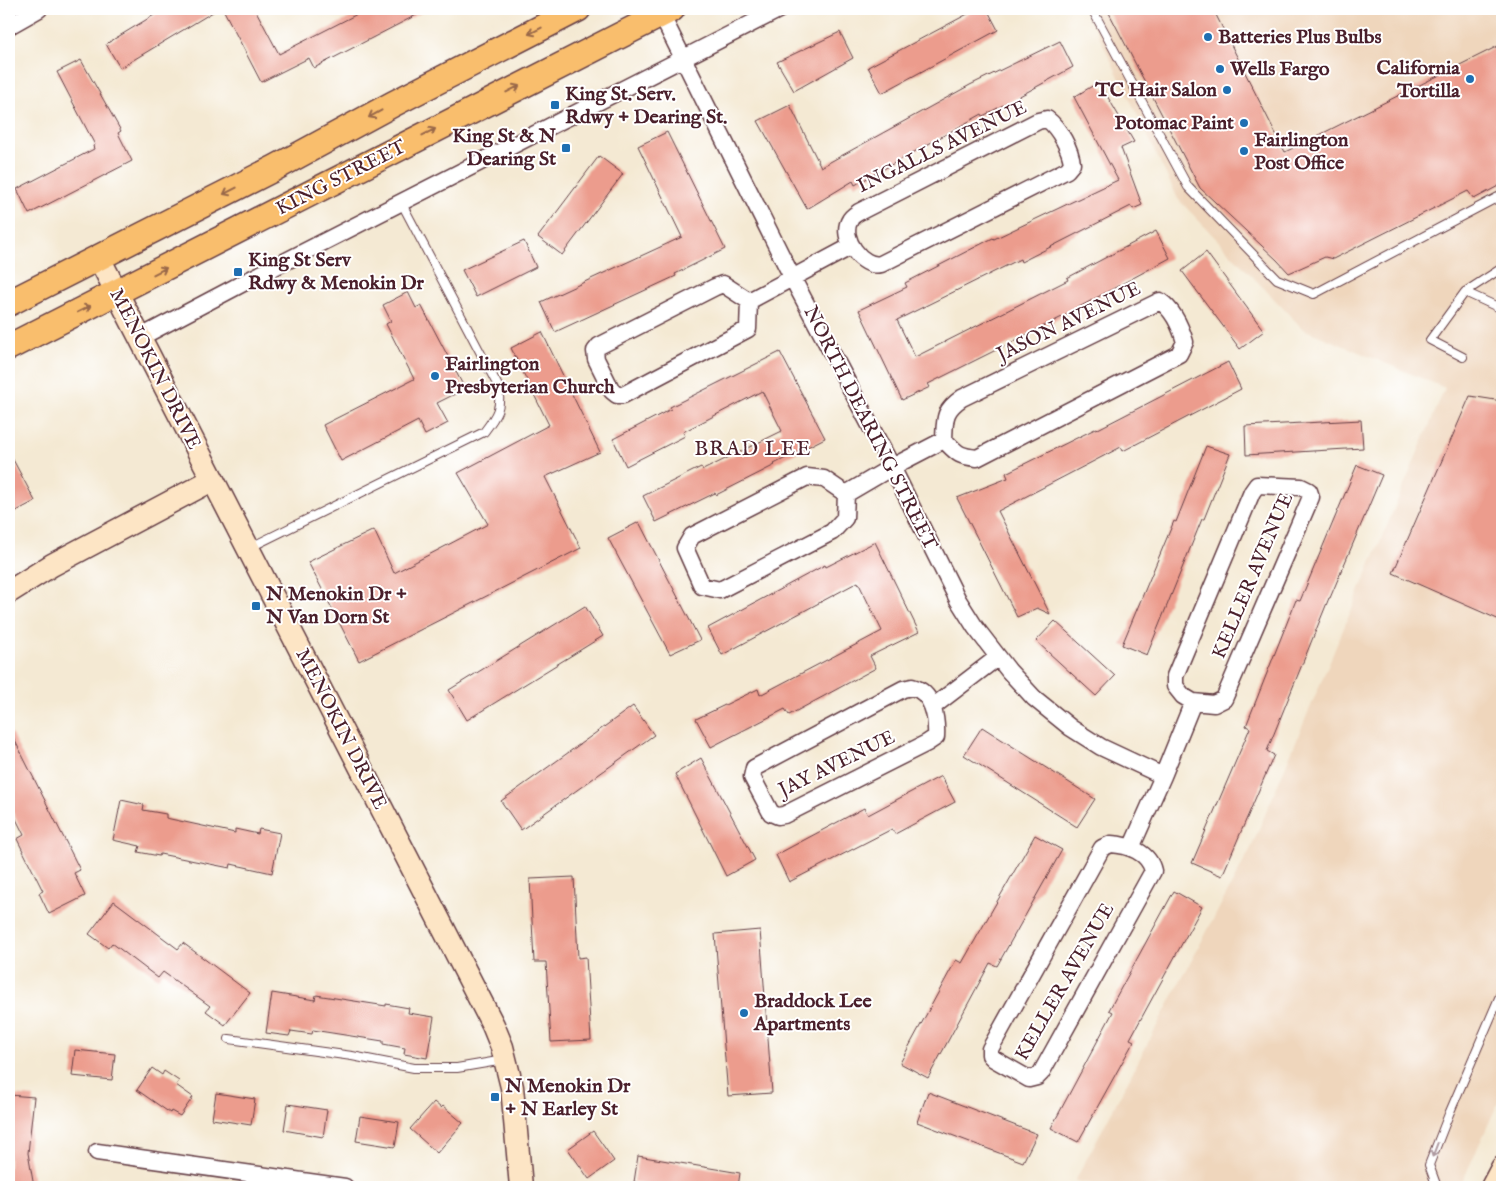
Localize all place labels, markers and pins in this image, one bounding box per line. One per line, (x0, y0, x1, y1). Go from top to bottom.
place label: Batteries Plus Bulbs (1218, 25, 1381, 50)
marker: Batteries Plus Bulbs (1202, 31, 1214, 43)
place label: California Tortilla (1376, 56, 1460, 104)
place label: Wells Fargo (1229, 57, 1330, 82)
marker: Wells Fargo (1214, 63, 1226, 75)
marker: California Tortilla (1464, 73, 1476, 85)
place label: TC Hair Salon (1094, 78, 1217, 103)
place label: King St. Serv. Rdwy + Dearing St. (565, 82, 727, 130)
marker: TC Hair Salon (1221, 84, 1233, 96)
marker: King St. Serv. Rdwy + Dearing St. (549, 99, 561, 111)
place label: Potomac Paint (1115, 111, 1234, 136)
marker: Potomac Paint (1238, 117, 1250, 129)
place label: King St & N Dearing St (452, 124, 557, 172)
place label: Fairlington Post Office (1254, 128, 1349, 176)
marker: King St & N Dearing St (560, 142, 572, 154)
marker: Fairlington Post Office (1238, 145, 1250, 157)
place label: King St Serv Rdwy & Menokin Dr (248, 248, 425, 296)
marker: King St Serv Rdwy & Menokin Dr (232, 266, 244, 278)
place label: Fairlington Presbyterian Church (445, 352, 615, 400)
marker: Fairlington Presbyterian Church (429, 370, 441, 382)
place label: N Menokin Dr + N Van Dorn St (265, 582, 407, 630)
marker: N Menokin Dr + N Van Dorn St (250, 600, 262, 612)
place label: Braddock Lee Apartments (753, 989, 873, 1037)
marker: Braddock Lee Apartments (738, 1007, 750, 1019)
place label: N Menokin Dr + N Earley St (504, 1074, 631, 1122)
marker: N Menokin Dr + N Earley St (489, 1091, 501, 1103)

